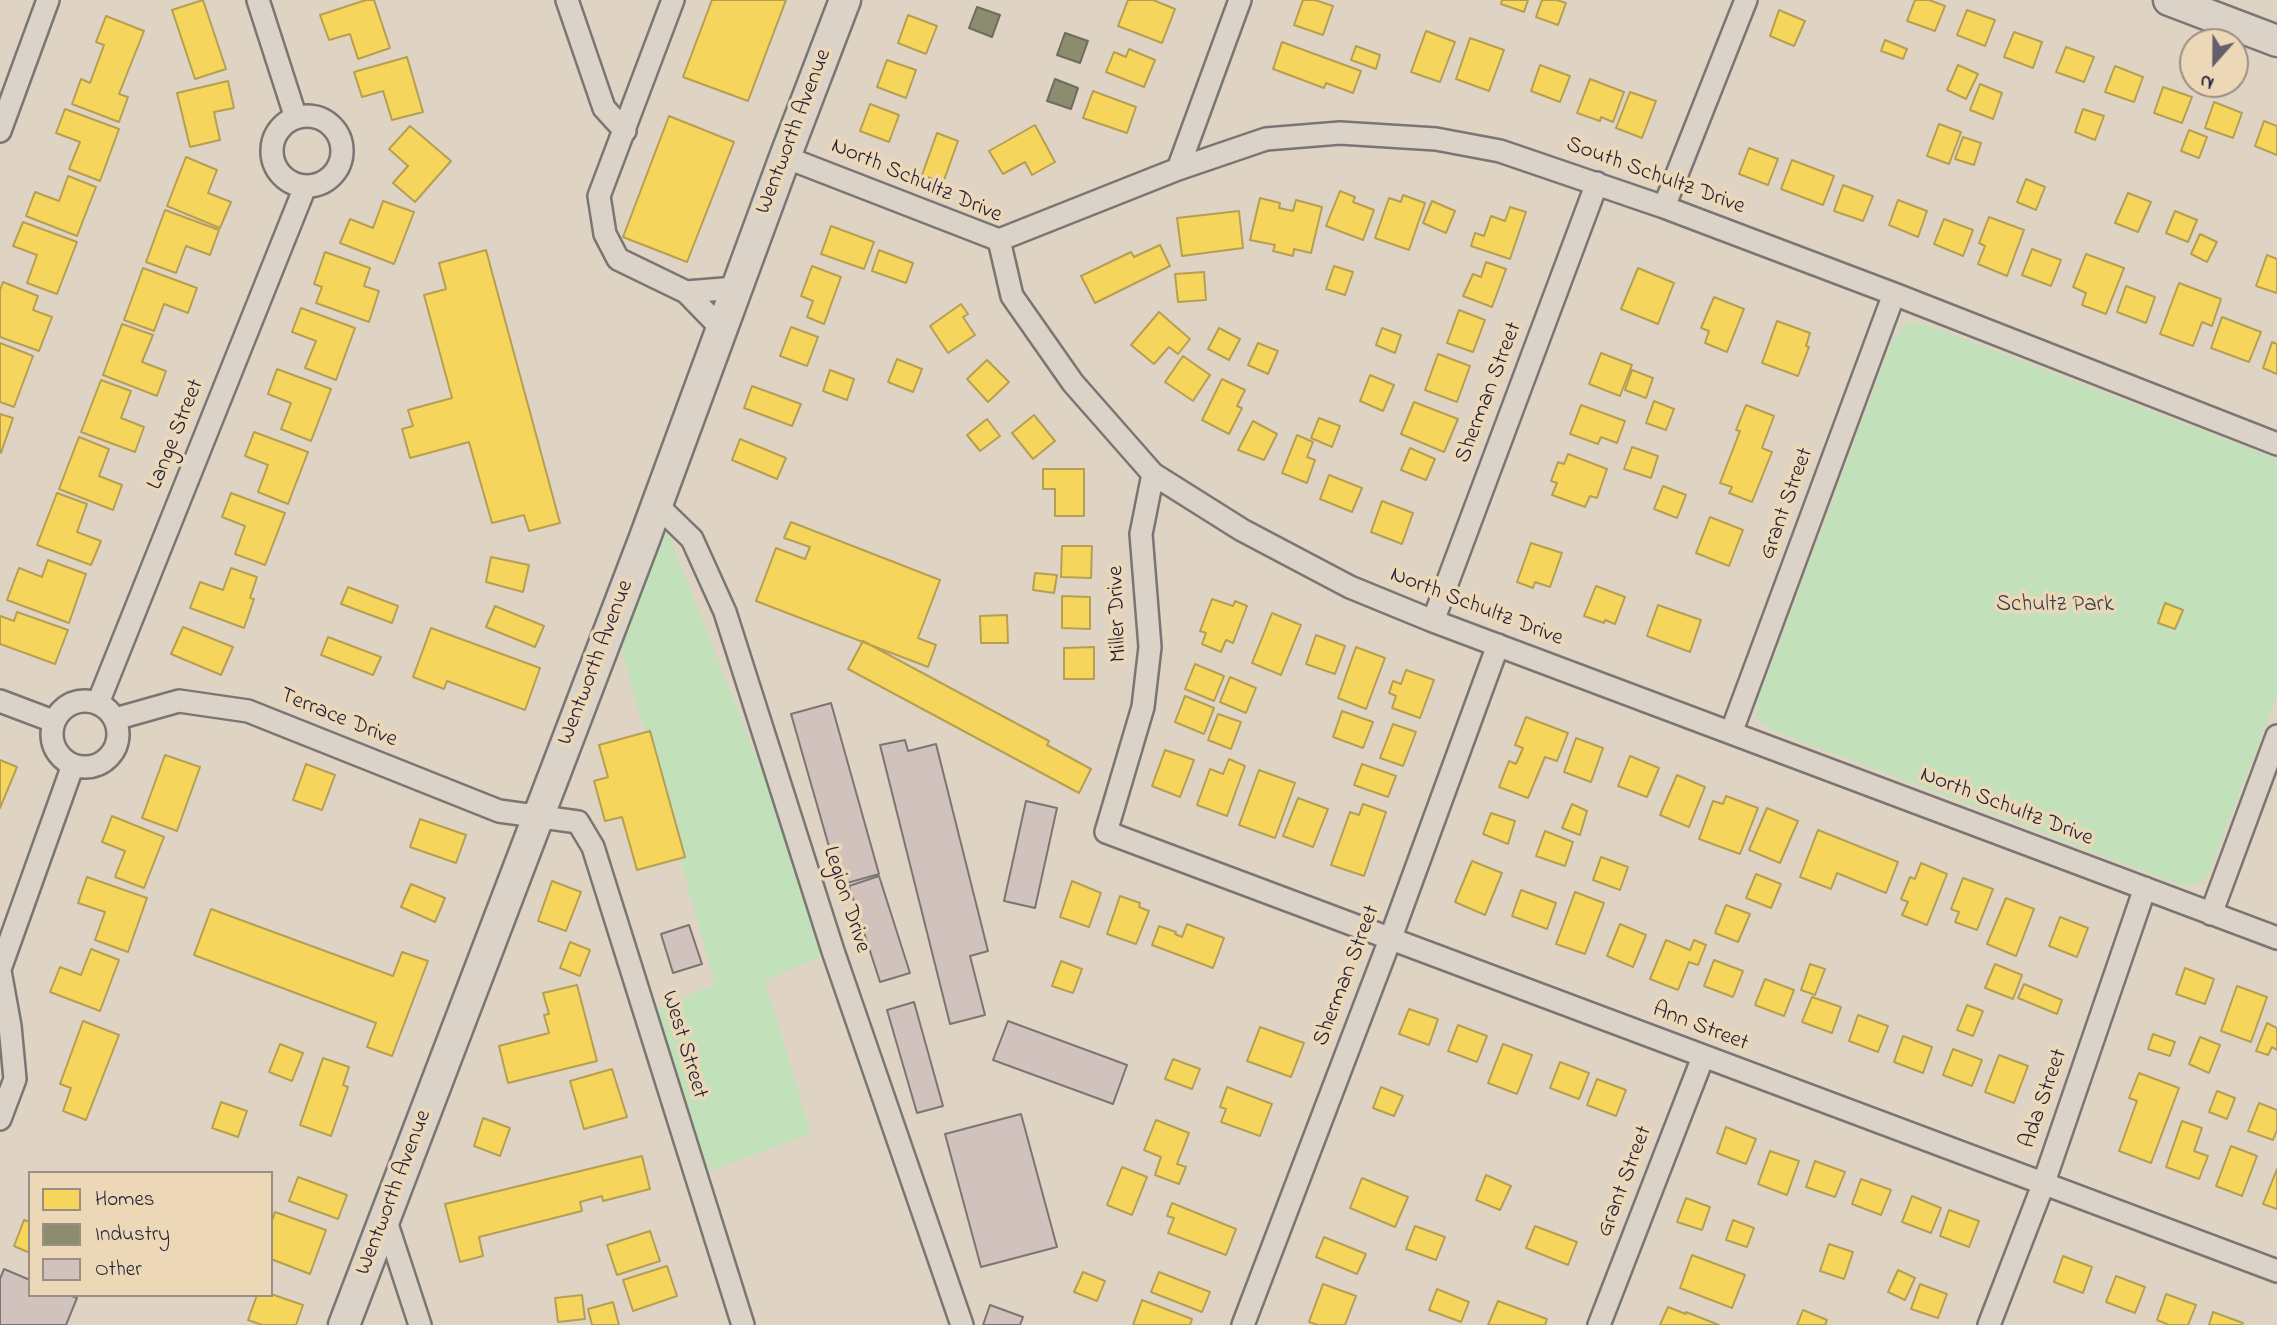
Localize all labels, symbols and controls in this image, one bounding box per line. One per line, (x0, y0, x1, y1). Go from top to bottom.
north arrow (2179, 28, 2249, 98)
street label: Wentworth Avenue (751, 46, 839, 218)
text: N (2196, 66, 2218, 96)
street label: South Schultz Drive (1562, 132, 1748, 222)
street label: North Schultz Drive (826, 134, 1006, 230)
street label: Sherman Street (1451, 319, 1529, 467)
street label: Lange Street (142, 376, 212, 494)
street label: Grant Street (1755, 444, 1821, 564)
street label: North Schultz Drive (1386, 562, 1566, 654)
street label: Miller Drive (1104, 565, 1134, 663)
street label: Wentworth Avenue (553, 577, 641, 749)
park label: Schultz Park (1996, 592, 2114, 620)
street label: Terrace Drive (275, 683, 401, 755)
street label: North Schultz Drive (1916, 762, 2096, 854)
street label: Legion Drive (815, 843, 875, 957)
street label: Sherman Street (1309, 902, 1387, 1050)
street label: West Street (654, 988, 712, 1102)
street label: Ann Street (1648, 997, 1752, 1059)
street label: Ada Street (2015, 1046, 2075, 1152)
street label: Wentworth Avenue (351, 1107, 439, 1279)
street label: Grant Street (1592, 1123, 1660, 1241)
legend (28, 1171, 273, 1297)
text: Homes (95, 1185, 155, 1215)
text: Industry (95, 1220, 170, 1250)
text: Other (95, 1255, 142, 1285)

